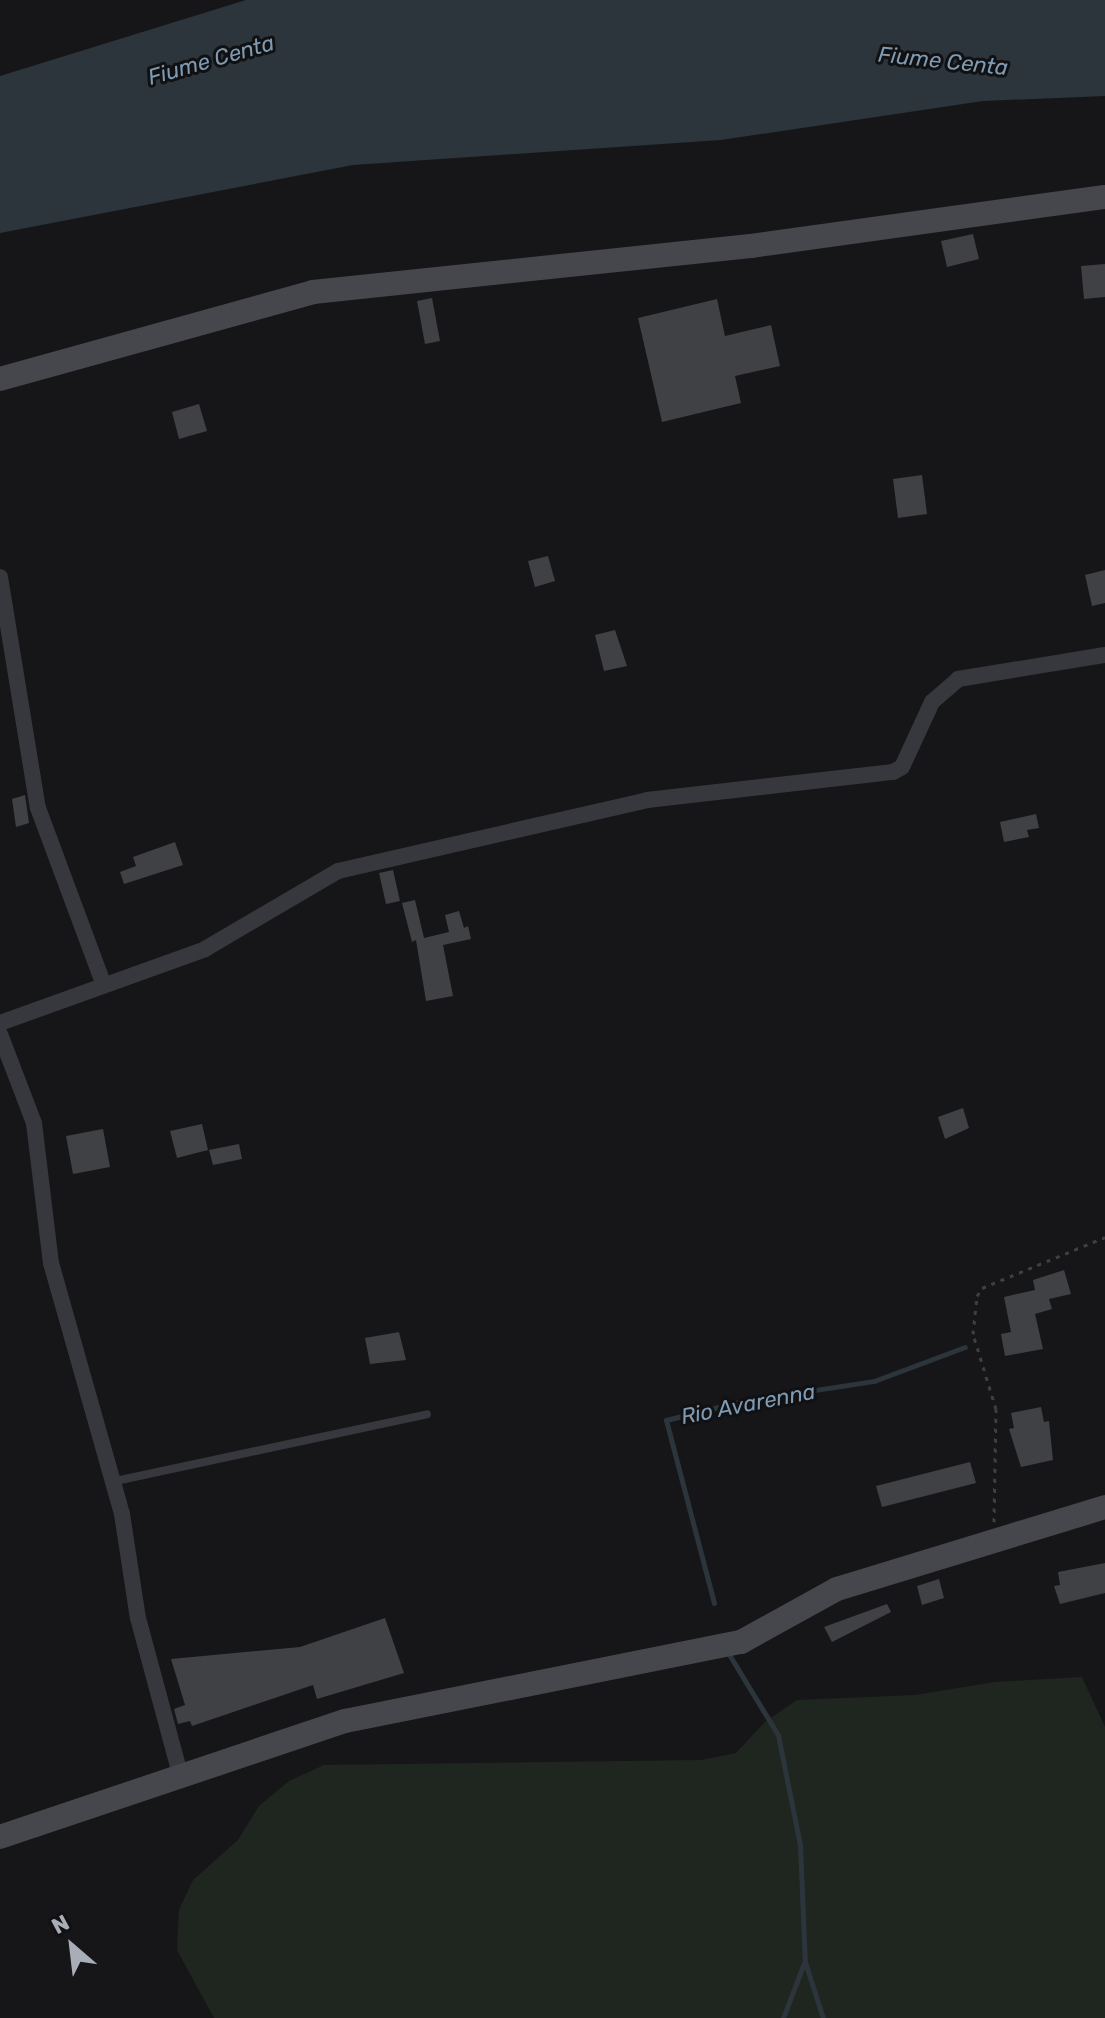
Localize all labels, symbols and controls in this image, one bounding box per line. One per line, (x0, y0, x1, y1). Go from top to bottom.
water label: Fiume Centa (145, 29, 277, 91)
water label: Fiume Centa (877, 41, 1009, 81)
water label: Rio Avarenna (678, 1378, 818, 1430)
north arrow (32, 1906, 112, 1986)
text: N (47, 1909, 74, 1940)

